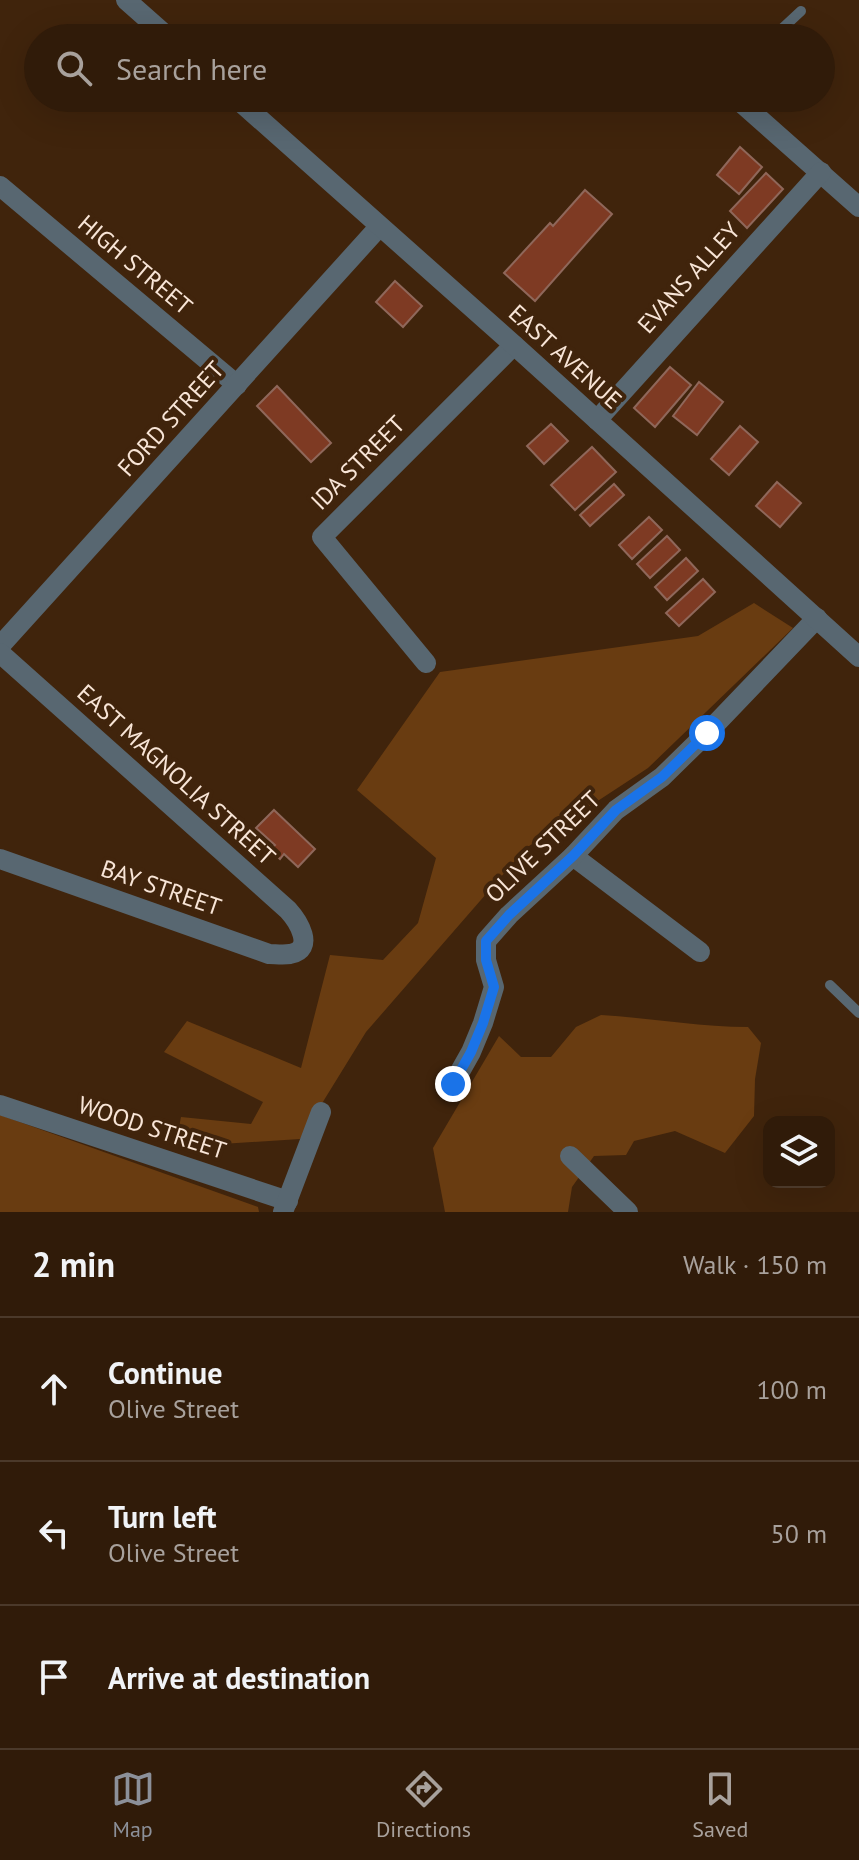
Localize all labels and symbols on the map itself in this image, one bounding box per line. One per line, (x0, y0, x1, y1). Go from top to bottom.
street label: HIGH STREET (72, 208, 199, 321)
street label: EVANS ALLEY (631, 215, 747, 340)
street label: EAST AVENUE (502, 298, 628, 416)
street label: FORD STREET (111, 355, 231, 483)
street label: IDA STREET (304, 409, 411, 516)
street label: EAST MAGNOLIA STREET (71, 677, 282, 872)
route start (689, 715, 725, 751)
street label: OLIVE STREET (479, 784, 607, 909)
street label: BAY STREET (97, 853, 225, 923)
route end (435, 1066, 471, 1102)
street label: WOOD STREET (74, 1089, 230, 1166)

